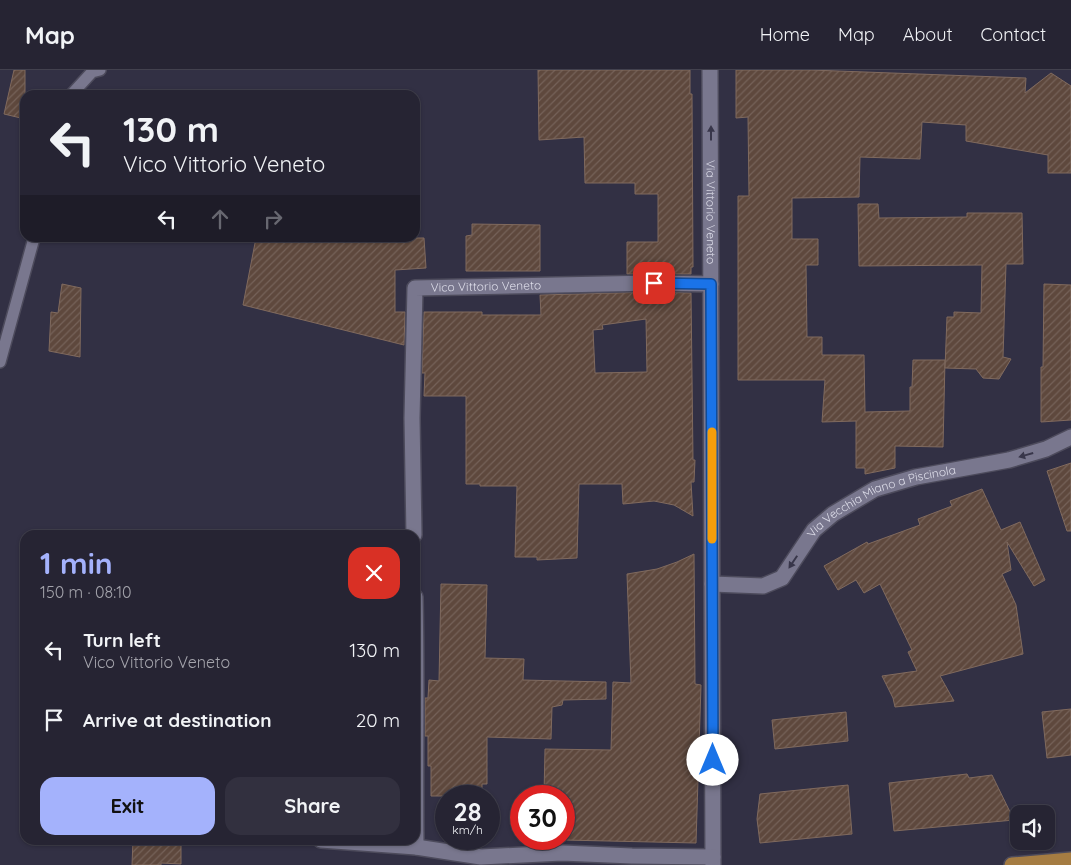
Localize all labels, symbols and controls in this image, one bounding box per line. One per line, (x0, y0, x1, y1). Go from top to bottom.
text: Map (25, 20, 75, 50)
text: Home (760, 23, 810, 46)
text: Map (838, 23, 875, 46)
text: About (903, 23, 953, 46)
text: Contact (981, 23, 1046, 46)
text: 130 m (123, 107, 219, 151)
icon: left (40, 110, 105, 175)
one-way arrow (707, 124, 715, 140)
text: Vico Vittorio Veneto (123, 150, 325, 178)
street label: Via Vittorio Veneto (703, 160, 719, 264)
icon: left (153, 205, 181, 233)
icon: ahead (206, 205, 234, 233)
icon: right (259, 205, 287, 233)
pin (633, 262, 675, 304)
icon: arrive (640, 269, 668, 297)
street label: Vico Vittorio Veneto (431, 277, 541, 295)
one-way arrow (1018, 451, 1033, 459)
street label: Via Vecchia Miano a Piscinola (803, 462, 957, 540)
text: 1 min (40, 544, 113, 582)
button: close (348, 547, 400, 599)
one-way arrow (788, 556, 798, 569)
text: 150 m · 08:10 (40, 582, 132, 602)
text: Turn left (83, 628, 161, 652)
icon: left (40, 636, 68, 664)
text: 130 m (349, 638, 400, 662)
text: Vico Vittorio Veneto (83, 652, 230, 672)
icon: arrive (40, 706, 68, 734)
text: Arrive at destination (83, 708, 272, 732)
text: 20 m (356, 708, 400, 732)
position arrow (686, 733, 738, 785)
button: Exit (40, 777, 215, 835)
button: Share (225, 777, 400, 835)
speed limit sign: 30 (510, 785, 575, 850)
text: 28 (454, 796, 481, 827)
map controls (1010, 805, 1055, 850)
button: sound (1010, 805, 1055, 850)
text: km/h (452, 822, 483, 837)

